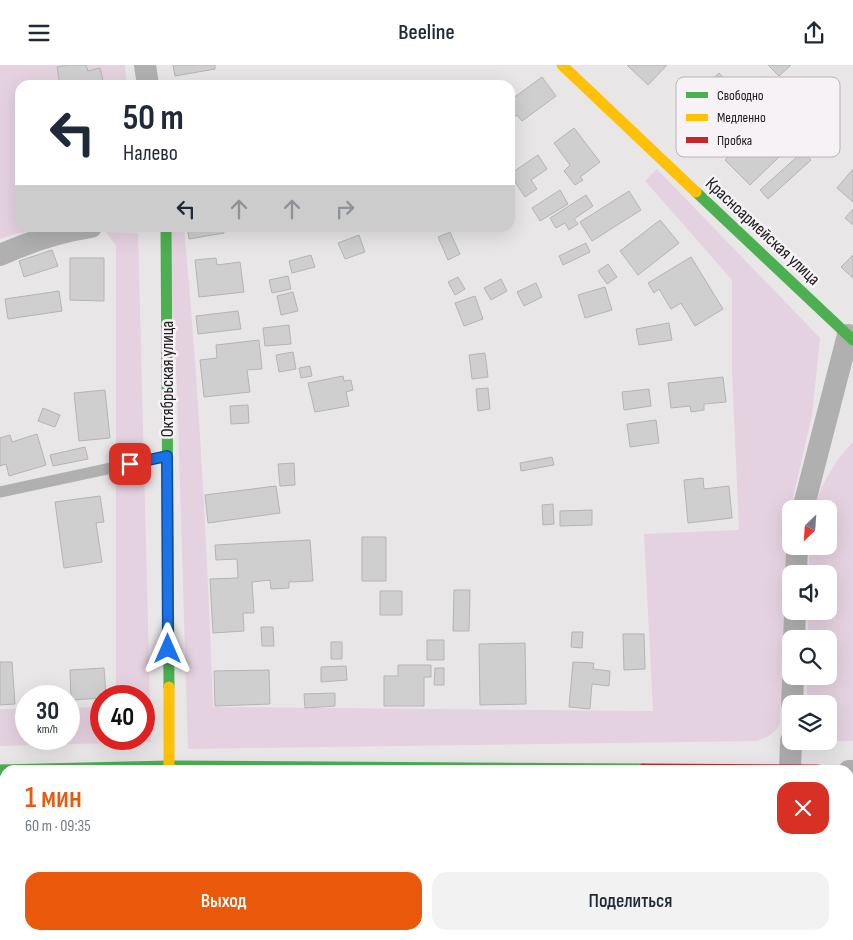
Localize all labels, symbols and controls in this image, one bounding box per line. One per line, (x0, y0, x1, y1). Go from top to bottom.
icon: menu (25, 19, 53, 47)
text: Beeline (398, 19, 455, 46)
icon: share (800, 19, 828, 47)
legend (676, 77, 840, 157)
text: Свободно (717, 87, 764, 104)
text: 50 m (123, 97, 184, 140)
icon: left (40, 100, 105, 165)
text: Медленно (717, 109, 766, 126)
text: Пробка (717, 132, 752, 149)
text: Налево (123, 140, 178, 167)
street label: Красноармейская улица (701, 173, 824, 290)
icon: left (172, 195, 200, 223)
icon: ahead (225, 195, 253, 223)
icon: ahead (278, 195, 306, 223)
icon: right (331, 195, 359, 223)
street label: Октябрьская улица (157, 321, 178, 437)
pin (109, 443, 151, 485)
icon: arrive (116, 450, 144, 478)
north arrow (782, 500, 838, 555)
map controls (782, 500, 837, 750)
button: sound (782, 565, 837, 620)
position arrow (141, 622, 193, 674)
button: search (782, 630, 837, 685)
speed limit sign: 40 (90, 685, 155, 750)
button: layers (782, 695, 837, 750)
text: 30 (36, 696, 59, 727)
text: km/h (37, 722, 58, 737)
text: 1 мин (25, 780, 82, 816)
button: close (777, 782, 829, 834)
text: 60 m · 09:35 (25, 817, 91, 836)
button: Выход (25, 872, 422, 930)
button: Поделиться (432, 872, 829, 930)

